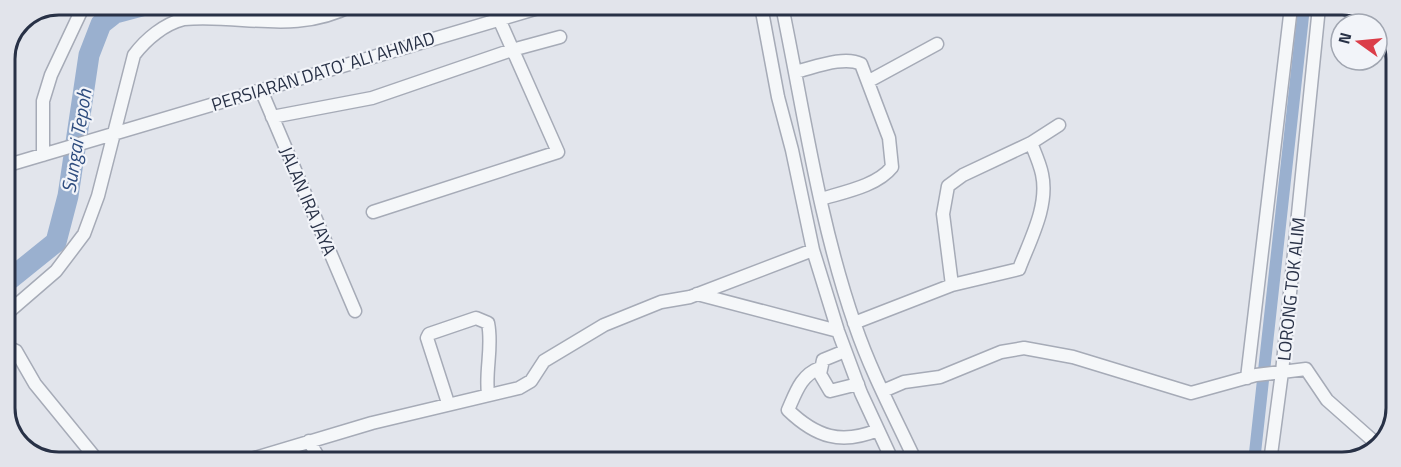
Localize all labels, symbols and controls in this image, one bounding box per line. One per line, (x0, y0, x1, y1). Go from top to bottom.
north arrow (1329, 12, 1389, 72)
street label: PERSIARAN DATO' ALI AHMAD (208, 24, 438, 118)
text: N (1331, 30, 1358, 47)
water label: Sungai Tepoh (53, 86, 100, 195)
street label: JALAN IRA JAYA (273, 142, 343, 260)
street label: LORONG TOK ALIM (1270, 216, 1312, 362)

